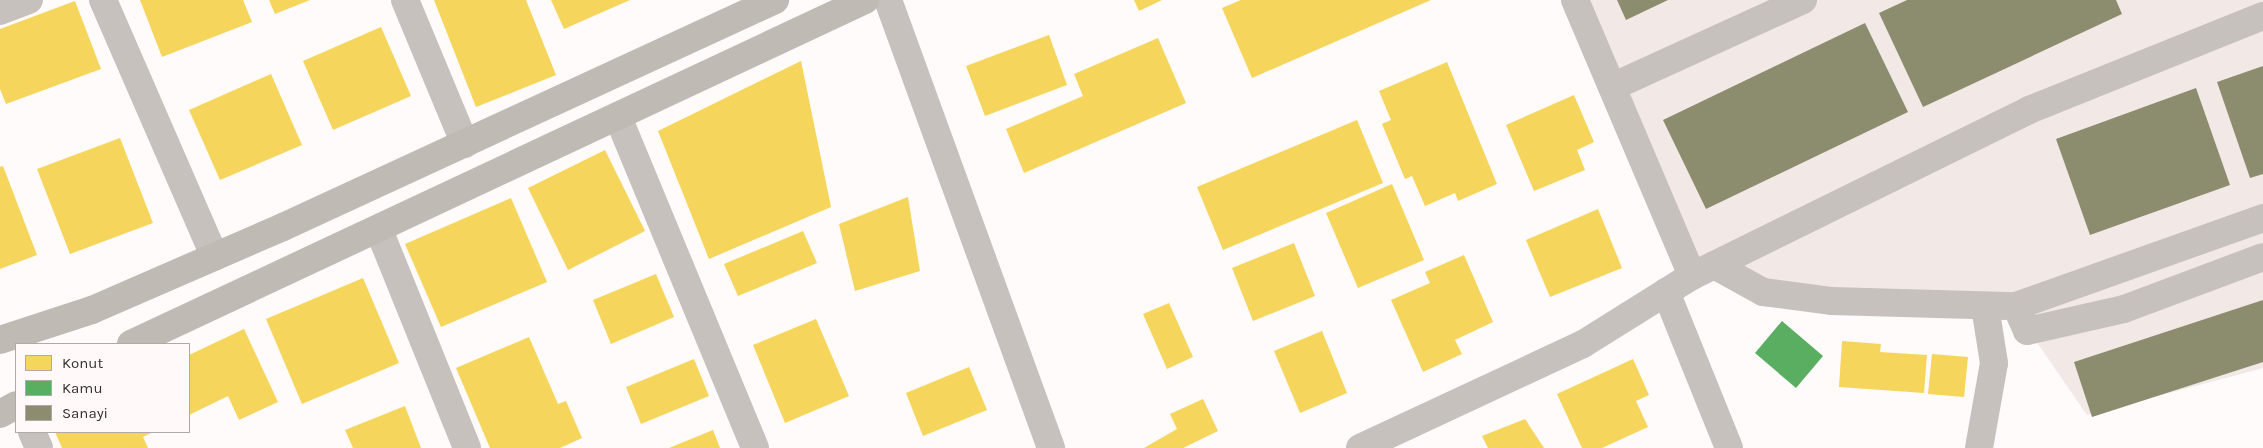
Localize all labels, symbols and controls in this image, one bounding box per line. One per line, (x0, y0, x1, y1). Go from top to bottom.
legend (15, 343, 190, 433)
text: Konut (62, 354, 103, 372)
text: Kamu (62, 379, 103, 397)
text: Sanayi (62, 404, 108, 422)

